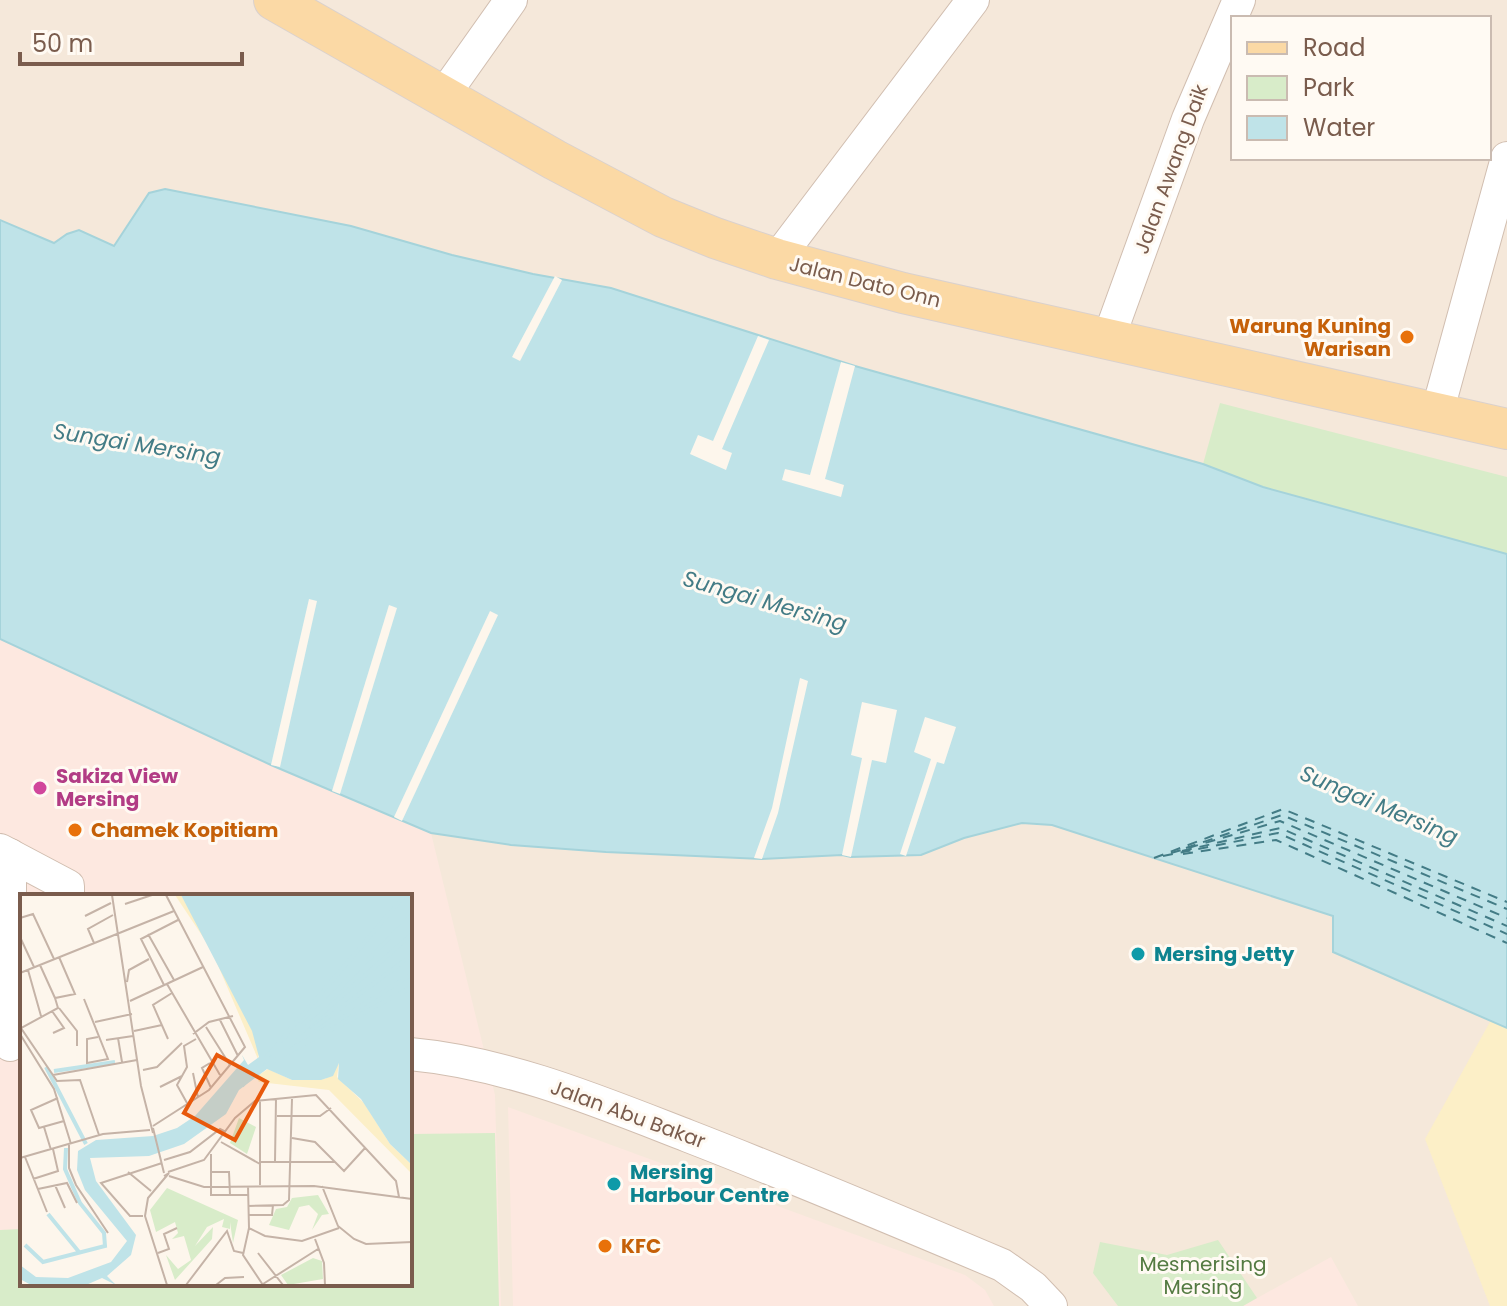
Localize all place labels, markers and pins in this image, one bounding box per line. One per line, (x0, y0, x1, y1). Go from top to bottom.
place label: Warung Kuning Warisan (1229, 312, 1391, 363)
marker: Warung Kuning Warisan (1398, 328, 1416, 346)
place label: Sakiza View Mersing (56, 762, 179, 813)
marker: Sakiza View Mersing (31, 779, 49, 797)
place label: Chamek Kopitiam (91, 816, 278, 844)
marker: Chamek Kopitiam (66, 821, 84, 839)
place label: Mersing Jetty (1154, 940, 1295, 968)
marker: Mersing Jetty (1129, 945, 1147, 963)
place label: Mersing Harbour Centre (630, 1158, 789, 1209)
marker: Mersing Harbour Centre (605, 1175, 623, 1193)
place label: KFC (621, 1232, 661, 1260)
marker: KFC (596, 1237, 614, 1255)

